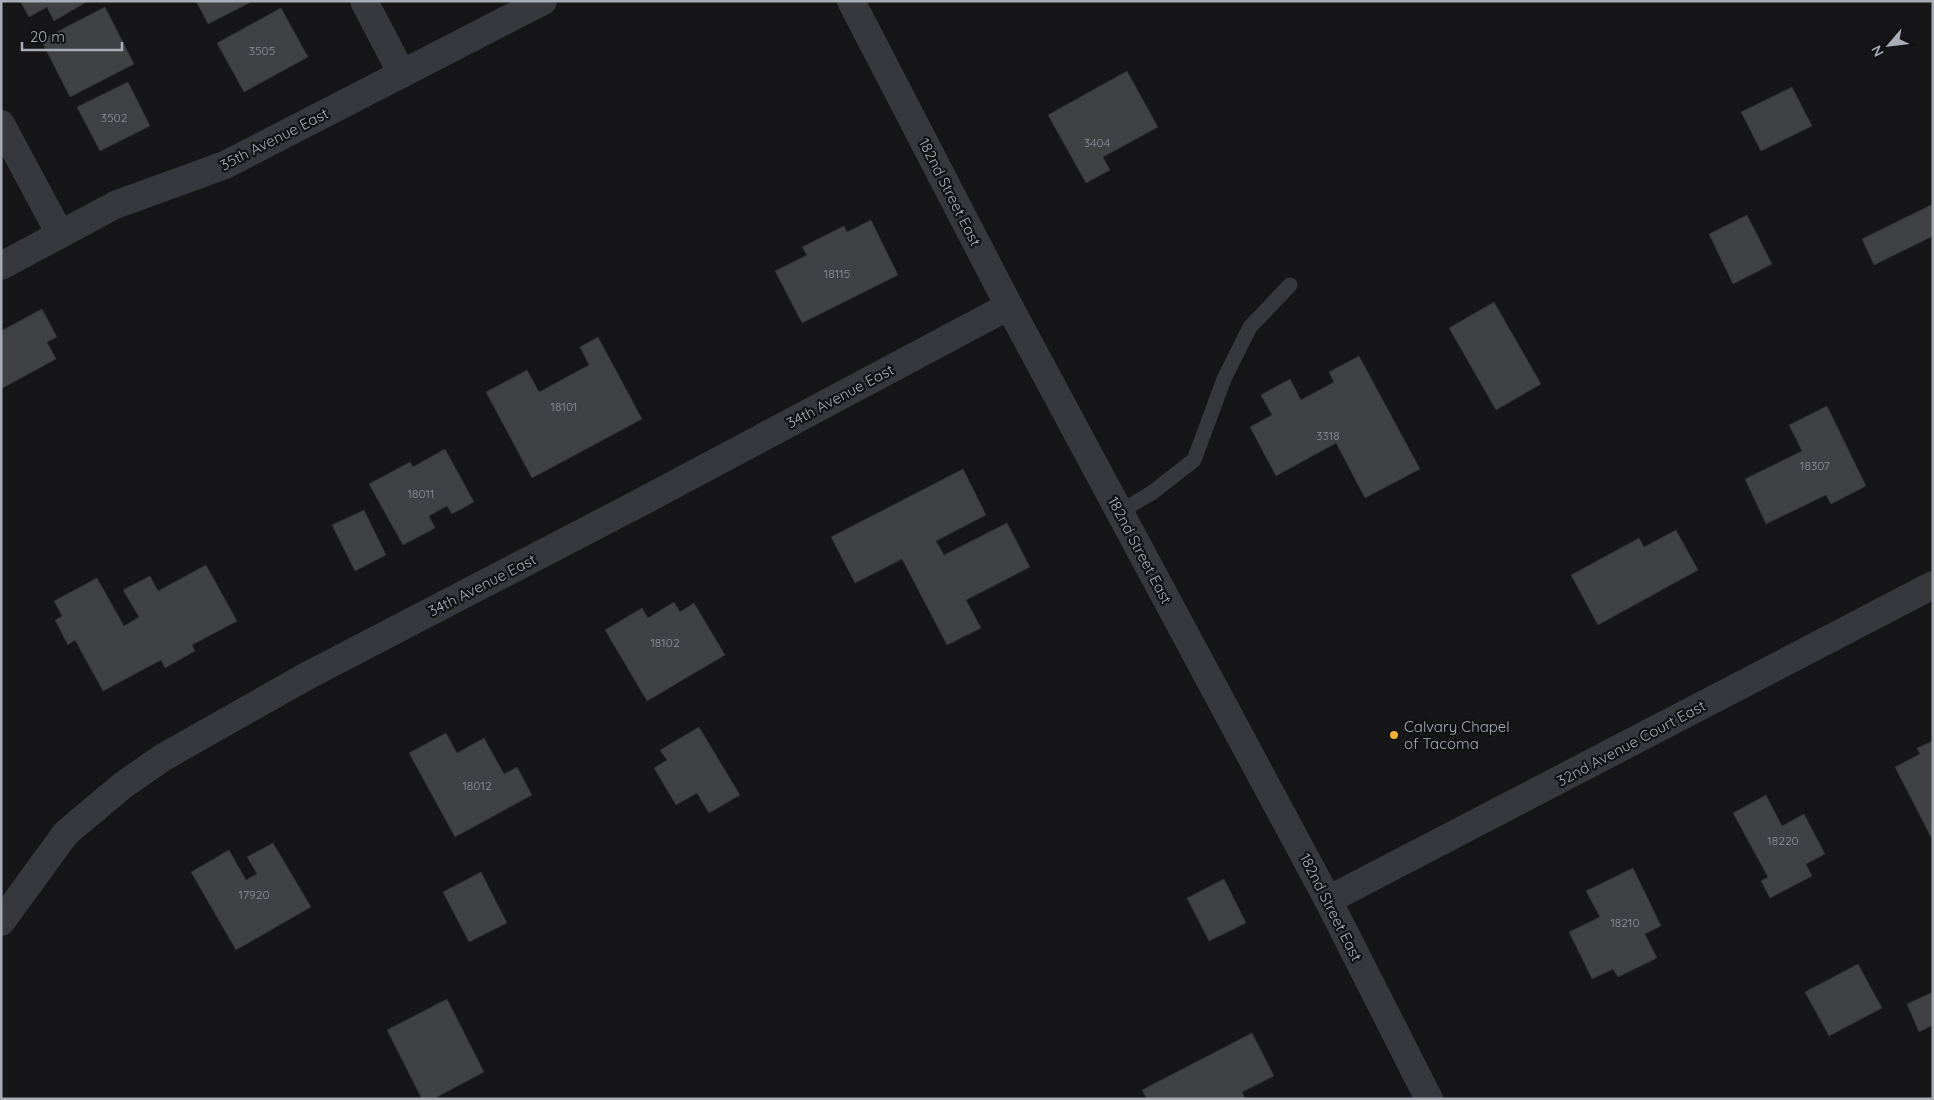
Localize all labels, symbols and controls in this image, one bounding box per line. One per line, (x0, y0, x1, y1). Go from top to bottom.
scale bar (22, 20, 122, 52)
north arrow (1864, 20, 1914, 70)
text: 20 m (30, 27, 65, 46)
text: N (1867, 42, 1888, 60)
house number: 3505 (249, 43, 275, 58)
street label: 35th Avenue East (217, 104, 331, 174)
house number: 3502 (101, 110, 128, 125)
street label: 182nd Street East (915, 135, 985, 249)
house number: 3404 (1084, 135, 1110, 150)
house number: 18115 (824, 266, 850, 281)
street label: 34th Avenue East (783, 360, 897, 432)
house number: 18101 (551, 399, 577, 414)
house number: 3318 (1316, 428, 1340, 443)
house number: 18307 (1800, 458, 1830, 473)
house number: 18011 (408, 486, 434, 501)
street label: 182nd Street East (1104, 493, 1176, 607)
street label: 34th Avenue East (425, 550, 539, 620)
house number: 18102 (650, 635, 680, 650)
street label: 32nd Avenue Court East (1553, 696, 1709, 790)
place label: Calvary Chapel of Tacoma (1404, 717, 1510, 753)
marker: Calvary Chapel of Tacoma (1388, 729, 1400, 741)
house number: 18012 (462, 778, 492, 793)
house number: 18220 (1767, 833, 1799, 848)
street label: 182nd Street East (1296, 850, 1366, 964)
house number: 17920 (238, 887, 270, 902)
house number: 18210 (1610, 915, 1640, 930)

